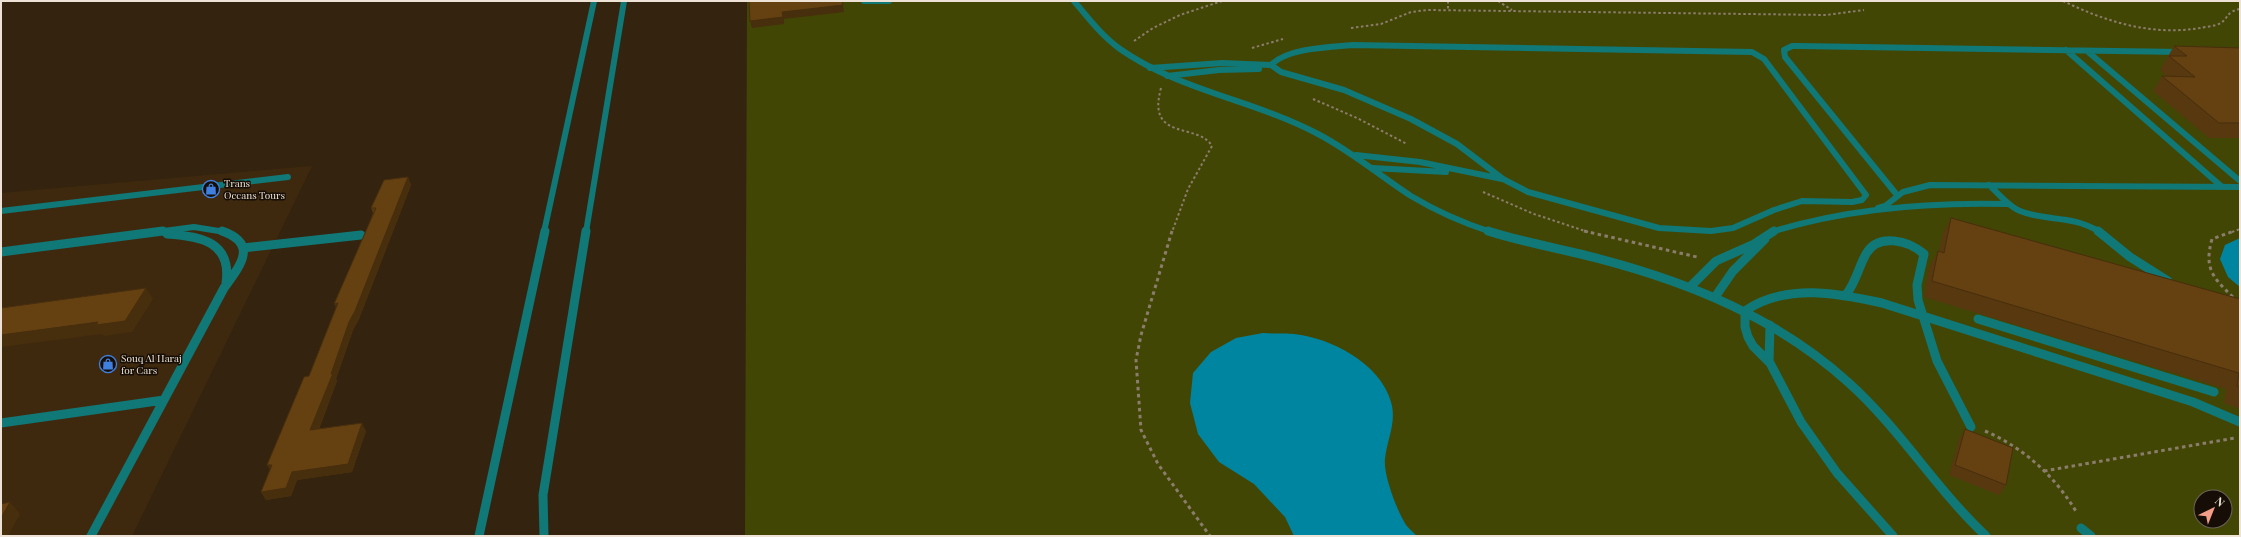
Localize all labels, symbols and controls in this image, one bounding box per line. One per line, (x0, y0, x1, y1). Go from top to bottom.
place label: Trans Oceans Tours (224, 176, 285, 202)
shop icon: Trans Oceans Tours (201, 179, 221, 199)
place label: Souq Al Haraj for Cars (121, 351, 182, 377)
shop icon: Souq Al Haraj for Cars (98, 354, 118, 374)
north arrow (2193, 489, 2233, 529)
text: N (2212, 493, 2228, 510)

